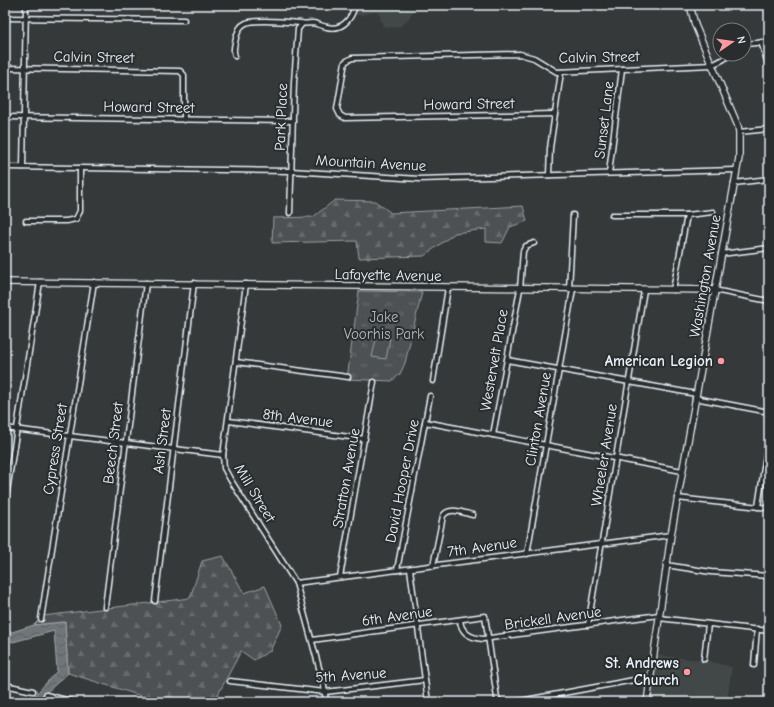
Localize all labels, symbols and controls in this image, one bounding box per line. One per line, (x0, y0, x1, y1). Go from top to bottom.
north arrow (712, 22, 752, 62)
text: N (734, 35, 748, 45)
street label: Calvin Street (53, 47, 135, 67)
street label: Calvin Street (558, 47, 640, 67)
street label: Sunset Lane (590, 80, 618, 160)
street label: Park Place (271, 82, 291, 151)
street label: Howard Street (423, 94, 515, 114)
street label: Howard Street (103, 97, 195, 117)
street label: Mountain Avenue (315, 151, 427, 175)
street label: Washington Avenue (685, 213, 725, 339)
street label: Lafayette Avenue (334, 265, 442, 285)
street label: Westervelt Place (476, 307, 512, 412)
park label: Jake Voorhis Park (344, 308, 425, 343)
place label: American Legion (605, 352, 713, 370)
marker: American Legion (716, 356, 726, 366)
street label: Clinton Avenue (521, 370, 555, 467)
street label: Beech Street (99, 400, 127, 485)
street label: Cypress Street (39, 401, 71, 496)
street label: Wheeler Avenue (587, 402, 621, 508)
street label: 8th Avenue (262, 405, 335, 431)
street label: Ash Street (149, 407, 175, 475)
street label: David Hooper Drive (381, 417, 423, 544)
street label: Stratton Avenue (328, 426, 364, 529)
street label: Mill Street (231, 460, 280, 526)
street label: 7th Avenue (446, 533, 518, 561)
street label: 6th Avenue (361, 602, 434, 630)
street label: Brickell Avenue (503, 602, 603, 634)
place label: St. Andrews Church (605, 654, 679, 689)
street label: 5th Avenue (315, 664, 388, 686)
marker: St. Andrews Church (682, 667, 692, 677)

